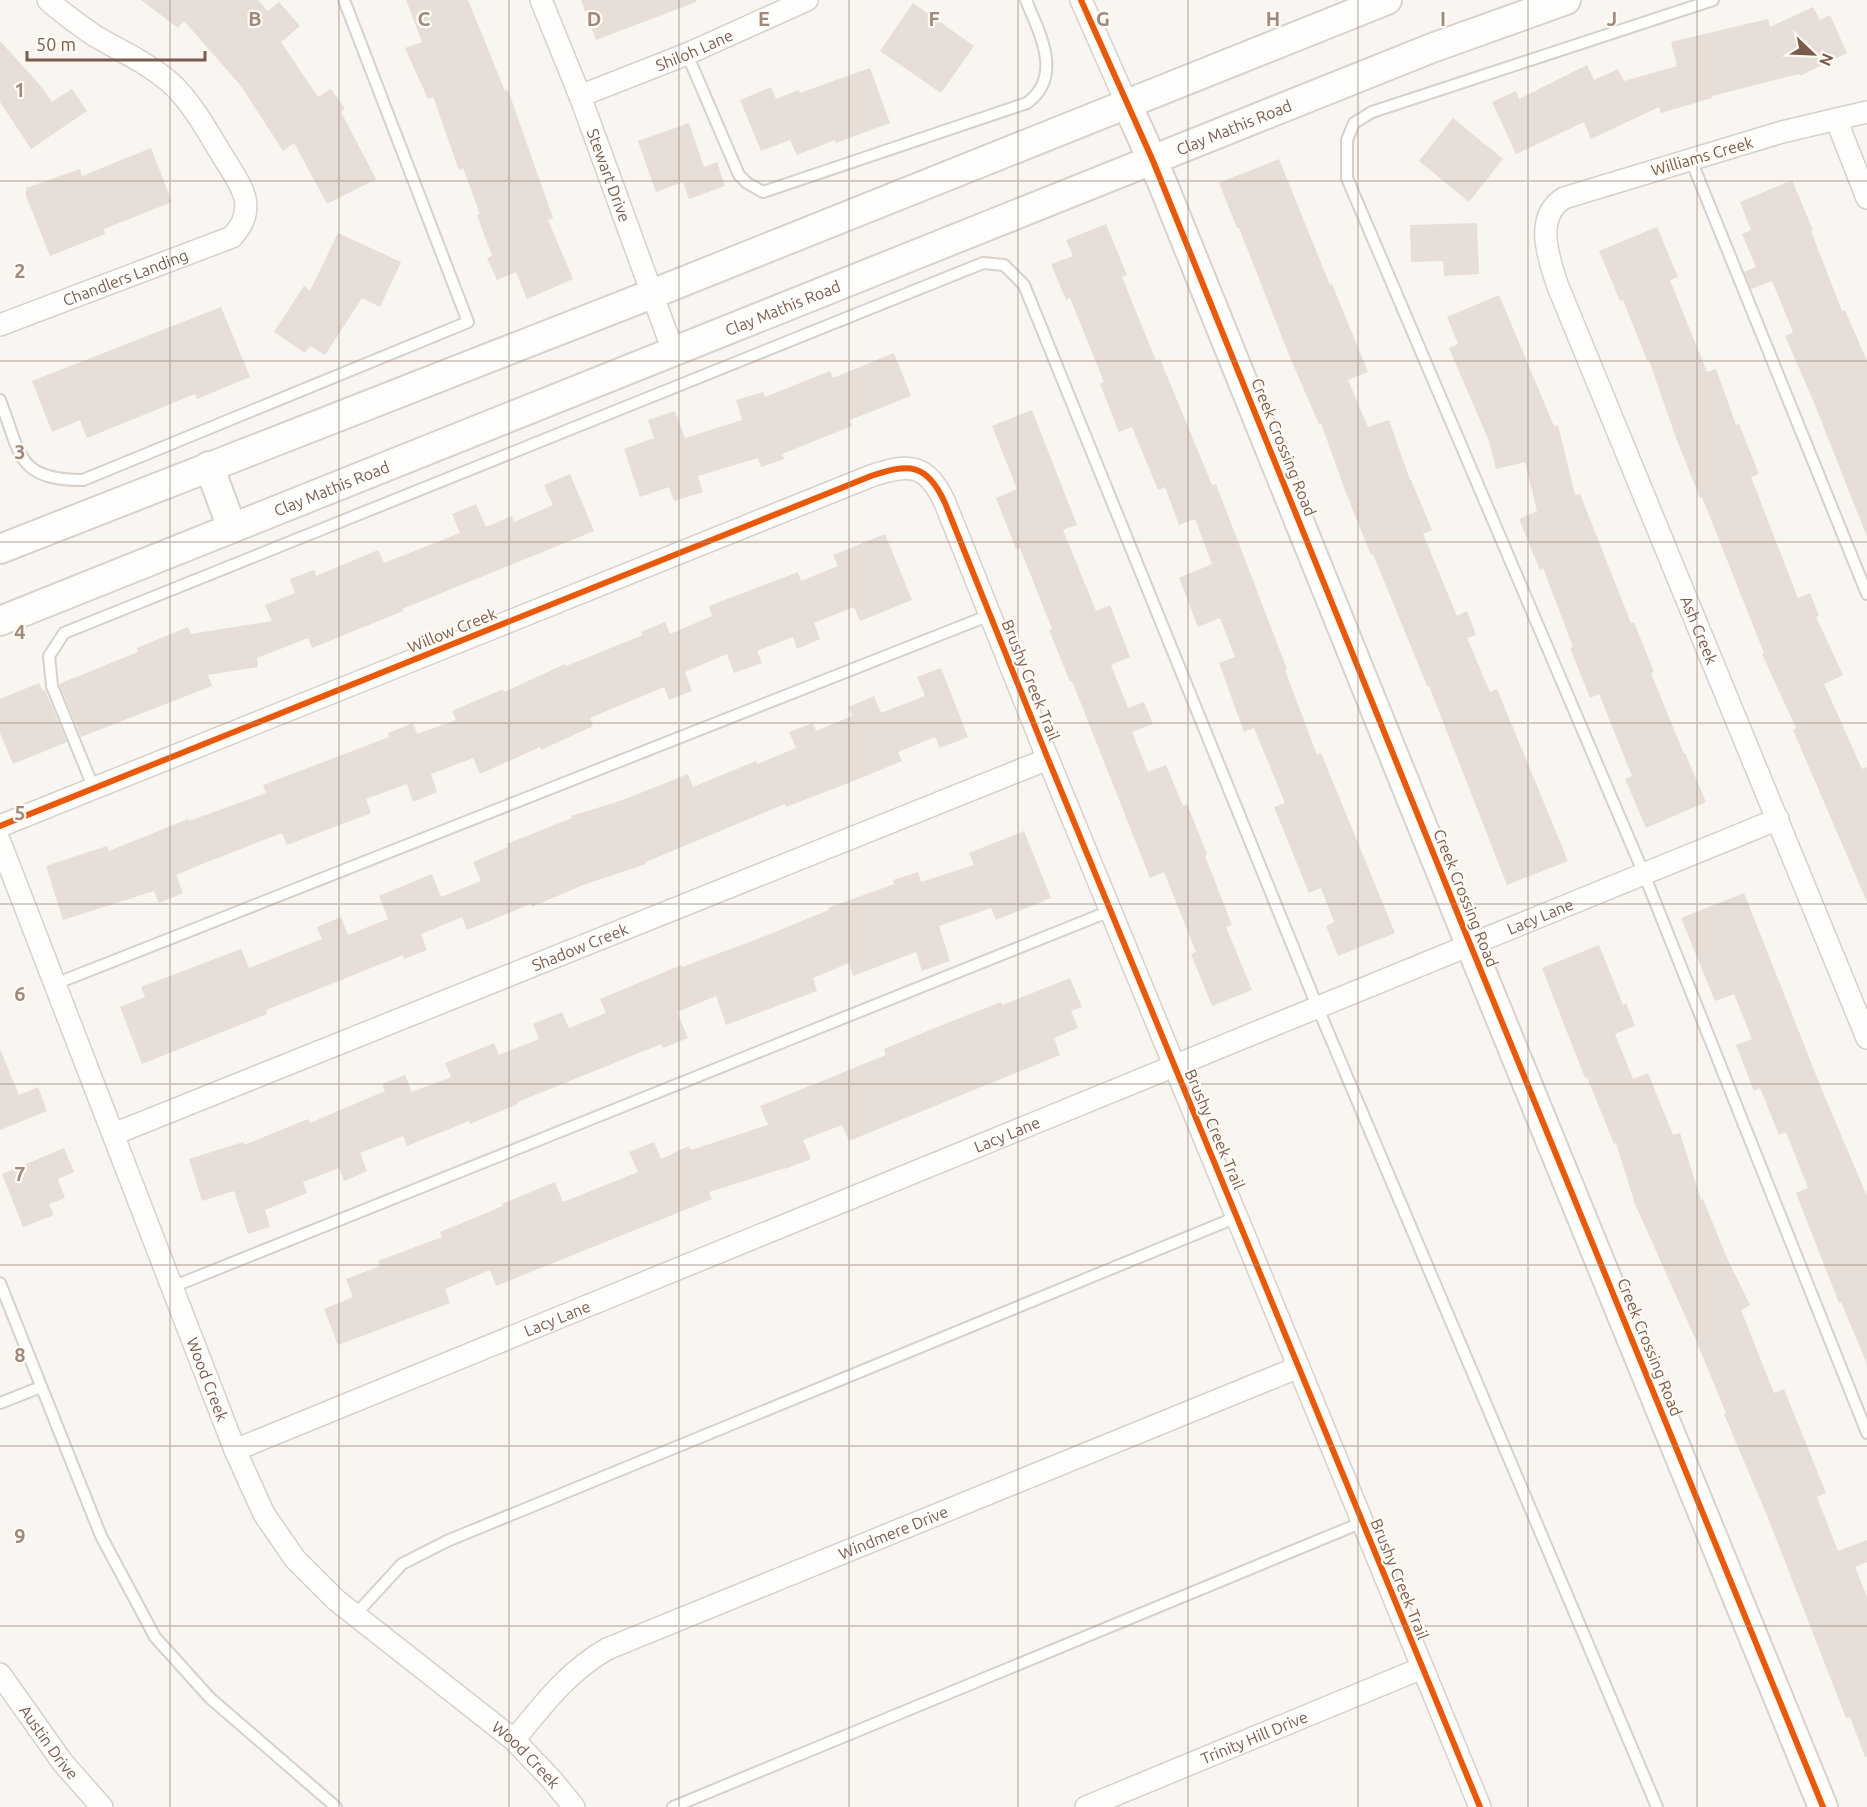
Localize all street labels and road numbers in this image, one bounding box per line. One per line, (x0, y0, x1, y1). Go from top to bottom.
street label: Shiloh Lane (653, 26, 736, 74)
street label: Clay Mathis Road (1174, 96, 1294, 158)
street label: Stewart Drive (584, 126, 634, 224)
street label: Williams Creek (1649, 133, 1755, 179)
street label: Chandlers Landing (60, 246, 190, 309)
street label: Clay Mathis Road (722, 277, 843, 339)
street label: Creek Crossing Road (1248, 375, 1320, 519)
street label: Clay Mathis Road (271, 457, 392, 520)
street label: Ash Creek (1677, 593, 1721, 667)
street label: Willow Creek (405, 604, 499, 656)
street label: Brushy Creek Trail (999, 617, 1063, 743)
street label: Creek Crossing Road (1430, 826, 1502, 970)
street label: Lacy Lane (1504, 895, 1576, 938)
street label: Shadow Creek (529, 920, 631, 974)
street label: Brushy Creek Trail (1182, 1066, 1248, 1192)
street label: Lacy Lane (971, 1113, 1043, 1156)
street label: Creek Crossing Road (1614, 1275, 1686, 1419)
street label: Lacy Lane (521, 1297, 593, 1340)
street label: Wood Creek (183, 1335, 232, 1424)
street label: Windmere Drive (836, 1502, 951, 1563)
street label: Brushy Creek Trail (1368, 1516, 1432, 1642)
street label: Austin Drive (16, 1702, 82, 1783)
street label: Trinity Hill Drive (1198, 1707, 1310, 1768)
street label: Wood Creek (489, 1717, 564, 1792)

